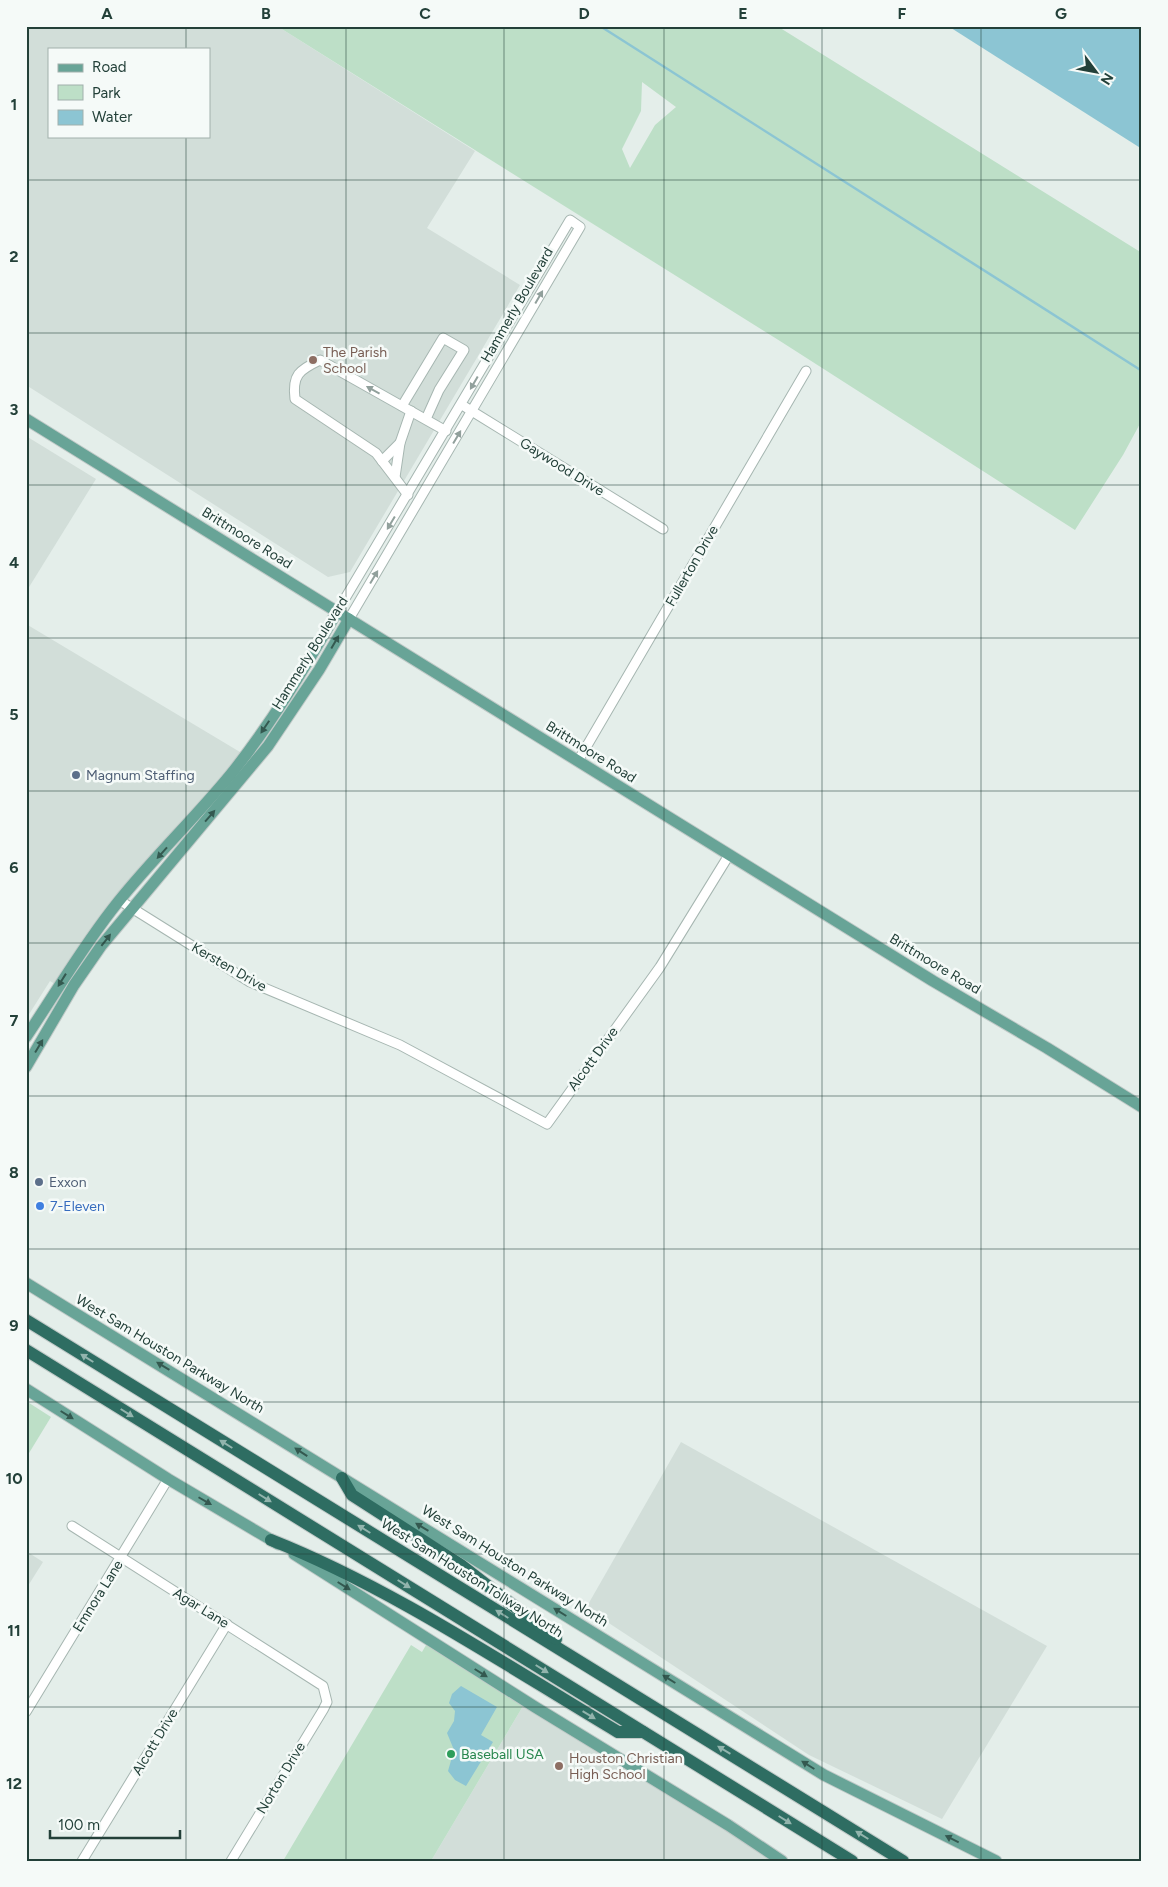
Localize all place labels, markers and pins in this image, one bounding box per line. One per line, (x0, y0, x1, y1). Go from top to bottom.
place label: The Parish School (323, 344, 387, 377)
marker: The Parish School (307, 354, 319, 366)
place label: Magnum Staffing (86, 767, 195, 784)
marker: Magnum Staffing (70, 769, 82, 781)
place label: Exxon (49, 1174, 87, 1191)
marker: Exxon (33, 1176, 45, 1188)
place label: 7-Eleven (50, 1198, 105, 1215)
marker: 7-Eleven (34, 1200, 46, 1212)
place label: Baseball USA (461, 1746, 544, 1763)
marker: Baseball USA (445, 1748, 457, 1760)
place label: Houston Christian High School (569, 1750, 683, 1783)
marker: Houston Christian High School (553, 1760, 565, 1772)

